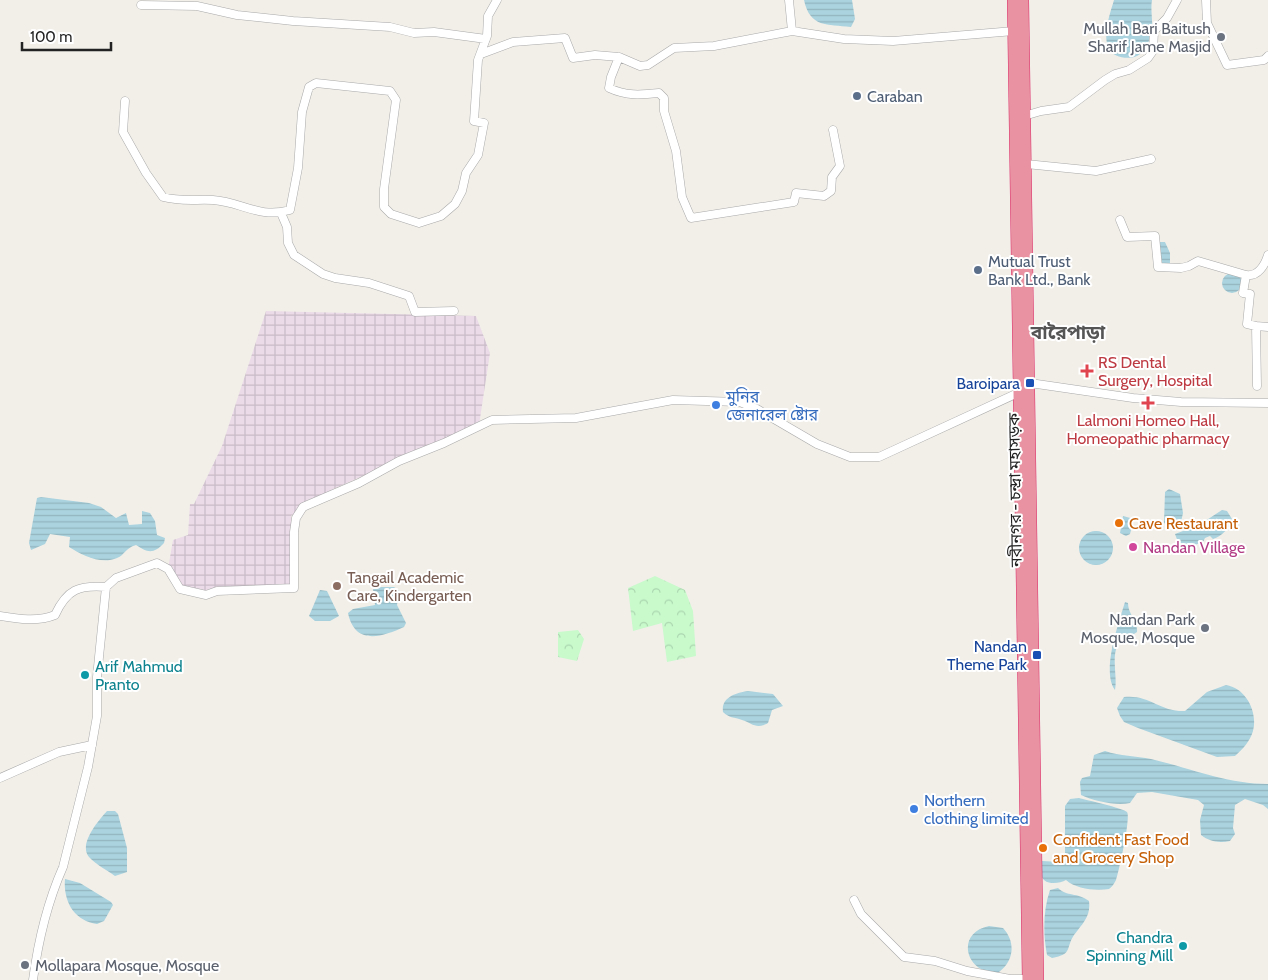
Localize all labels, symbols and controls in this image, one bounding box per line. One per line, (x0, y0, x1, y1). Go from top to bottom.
place label: Mullah Bari Baitush Sharif Jame Masjid (1083, 19, 1211, 56)
scale bar (22, 20, 111, 52)
text: 100 m (30, 28, 72, 46)
marker: Mullah Bari Baitush Sharif Jame Masjid (1215, 31, 1227, 43)
place label: Caraban (867, 87, 923, 106)
marker: Caraban (851, 90, 863, 102)
place label: Mutual Trust Bank Ltd., Bank (988, 252, 1091, 289)
marker: Mutual Trust Bank Ltd., Bank (972, 264, 984, 276)
district label: বারৈপাড়া (1030, 321, 1106, 344)
place label: RS Dental Surgery, Hospital (1098, 353, 1212, 390)
marker: RS Dental Surgery, Hospital (1080, 364, 1094, 378)
place label: Baroipara (957, 374, 1020, 393)
marker: Baroipara (1024, 377, 1036, 389)
place label: মুনির জেনারেল ষ্টোর (725, 387, 819, 424)
marker: Lalmoni Homeo Hall, Homeopathic pharmacy (1142, 397, 1154, 409)
marker: মুনির জেনারেল ষ্টোর (710, 399, 722, 411)
place label: Lalmoni Homeo Hall, Homeopathic pharmacy (1066, 411, 1230, 448)
street label: নবীনগর - চন্দ্রা মহাসড়ক (1004, 412, 1026, 568)
place label: Cave Restaurant (1129, 514, 1239, 533)
marker: Cave Restaurant (1113, 517, 1125, 529)
place label: Nandan Village (1143, 538, 1245, 557)
marker: Nandan Village (1127, 541, 1139, 553)
place label: Tangail Academic Care, Kindergarten (347, 568, 472, 605)
marker: Tangail Academic Care, Kindergarten (331, 580, 343, 592)
place label: Nandan Park Mosque, Mosque (1081, 610, 1196, 647)
marker: Nandan Park Mosque, Mosque (1199, 622, 1211, 634)
place label: Nandan Theme Park (947, 637, 1028, 674)
marker: Nandan Theme Park (1031, 649, 1043, 661)
place label: Arif Mahmud Pranto (95, 657, 183, 694)
marker: Arif Mahmud Pranto (79, 669, 91, 681)
place label: Northern clothing limited (924, 791, 1029, 828)
marker: Northern clothing limited (908, 803, 920, 815)
place label: Confident Fast Food and Grocery Shop (1053, 830, 1189, 867)
marker: Confident Fast Food and Grocery Shop (1037, 842, 1049, 854)
place label: Chandra Spinning Mill (1086, 928, 1173, 965)
marker: Chandra Spinning Mill (1177, 940, 1189, 952)
place label: Mollapara Mosque, Mosque (35, 956, 219, 975)
marker: Mollapara Mosque, Mosque (19, 959, 31, 971)

